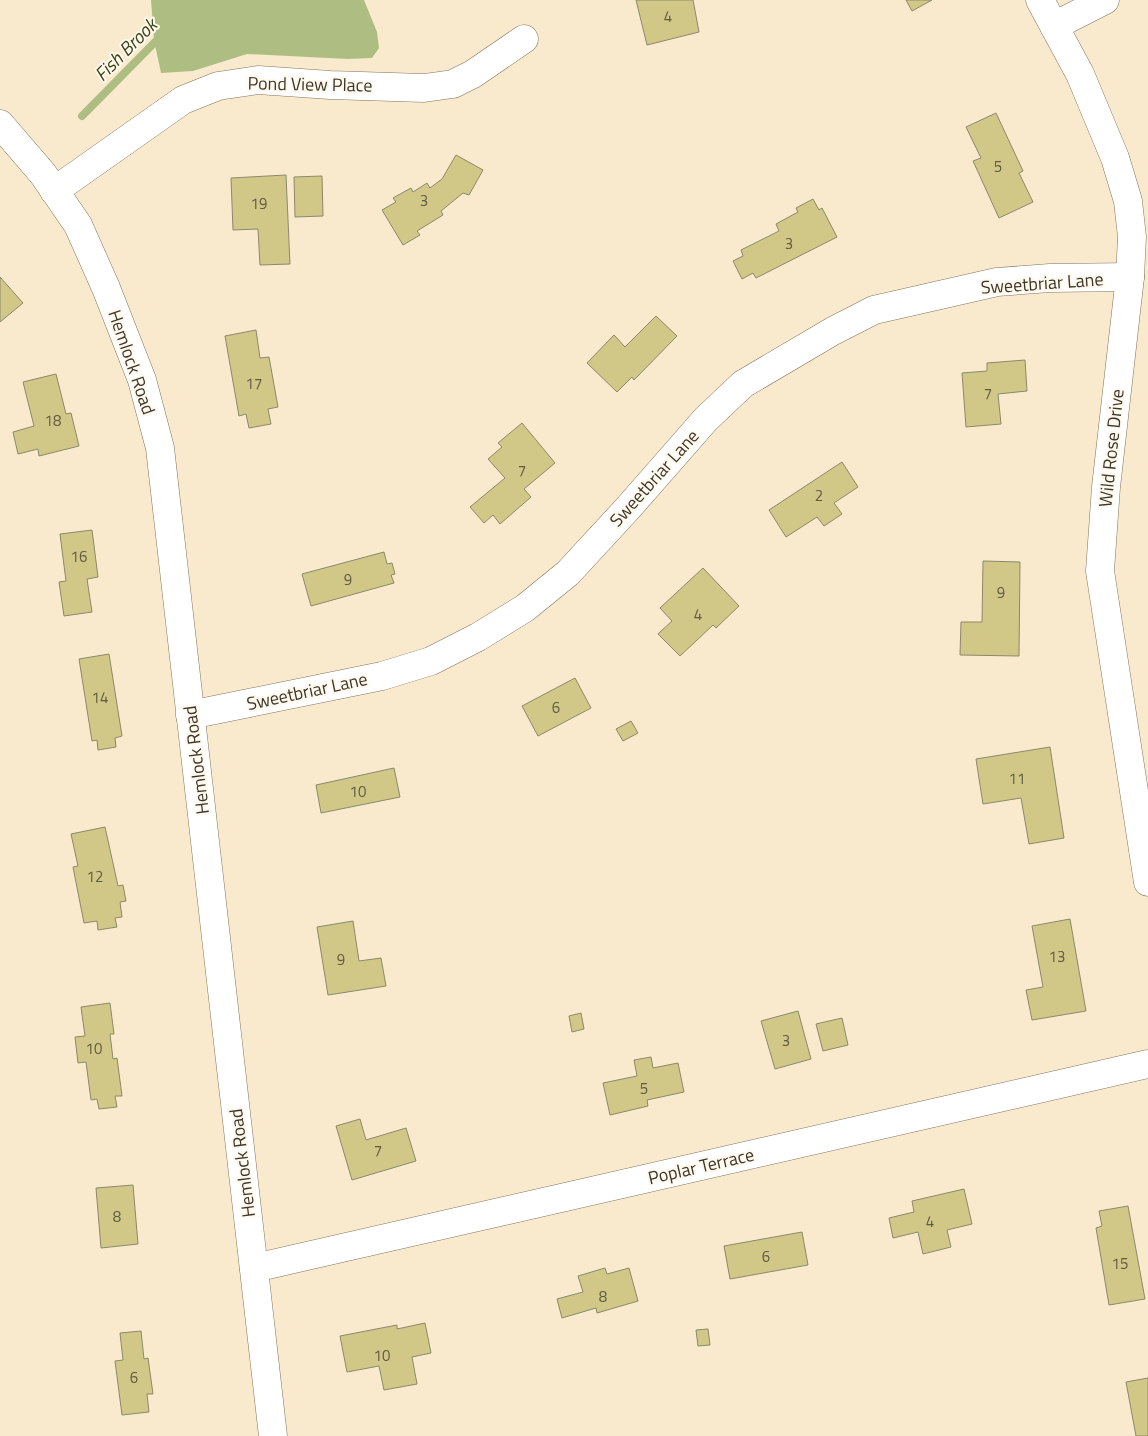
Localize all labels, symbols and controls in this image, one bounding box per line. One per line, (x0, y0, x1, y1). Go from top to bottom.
house number: 4 (664, 5, 672, 28)
water label: Fish Brook (87, 9, 165, 87)
street label: Pond View Place (247, 69, 373, 99)
house number: 5 (994, 155, 1002, 178)
house number: 3 (420, 189, 428, 212)
house number: 19 (251, 192, 267, 215)
house number: 3 (785, 232, 793, 255)
street label: Sweetbriar Lane (980, 265, 1104, 301)
street label: Hemlock Road (101, 306, 163, 418)
house number: 17 (246, 372, 262, 395)
house number: 7 (984, 382, 992, 405)
street label: Wild Rose Drive (1091, 388, 1131, 508)
house number: 18 (45, 409, 61, 432)
street label: Sweetbriar Lane (603, 423, 705, 533)
house number: 7 (518, 459, 526, 482)
house number: 2 (815, 484, 823, 507)
house number: 16 (71, 545, 87, 568)
house number: 9 (344, 568, 352, 591)
house number: 9 (997, 581, 1005, 604)
house number: 4 (694, 603, 702, 626)
street label: Sweetbriar Lane (244, 665, 370, 717)
house number: 14 (92, 686, 108, 709)
house number: 6 (552, 696, 560, 719)
street label: Hemlock Road (176, 704, 216, 816)
house number: 11 (1009, 767, 1025, 790)
house number: 10 (350, 780, 366, 803)
house number: 12 (87, 865, 103, 888)
house number: 13 (1049, 945, 1065, 968)
house number: 9 (337, 948, 345, 971)
house number: 3 (782, 1029, 790, 1052)
house number: 10 (86, 1037, 102, 1060)
house number: 5 (640, 1077, 648, 1100)
street label: Hemlock Road (222, 1107, 262, 1219)
house number: 7 (374, 1139, 382, 1162)
street label: Poplar Terrace (645, 1141, 757, 1191)
house number: 8 (113, 1205, 121, 1228)
house number: 4 (926, 1210, 934, 1233)
house number: 6 (762, 1245, 770, 1268)
house number: 15 (1112, 1252, 1128, 1275)
house number: 8 (599, 1285, 607, 1308)
house number: 10 (374, 1344, 390, 1367)
house number: 6 (130, 1366, 138, 1389)

